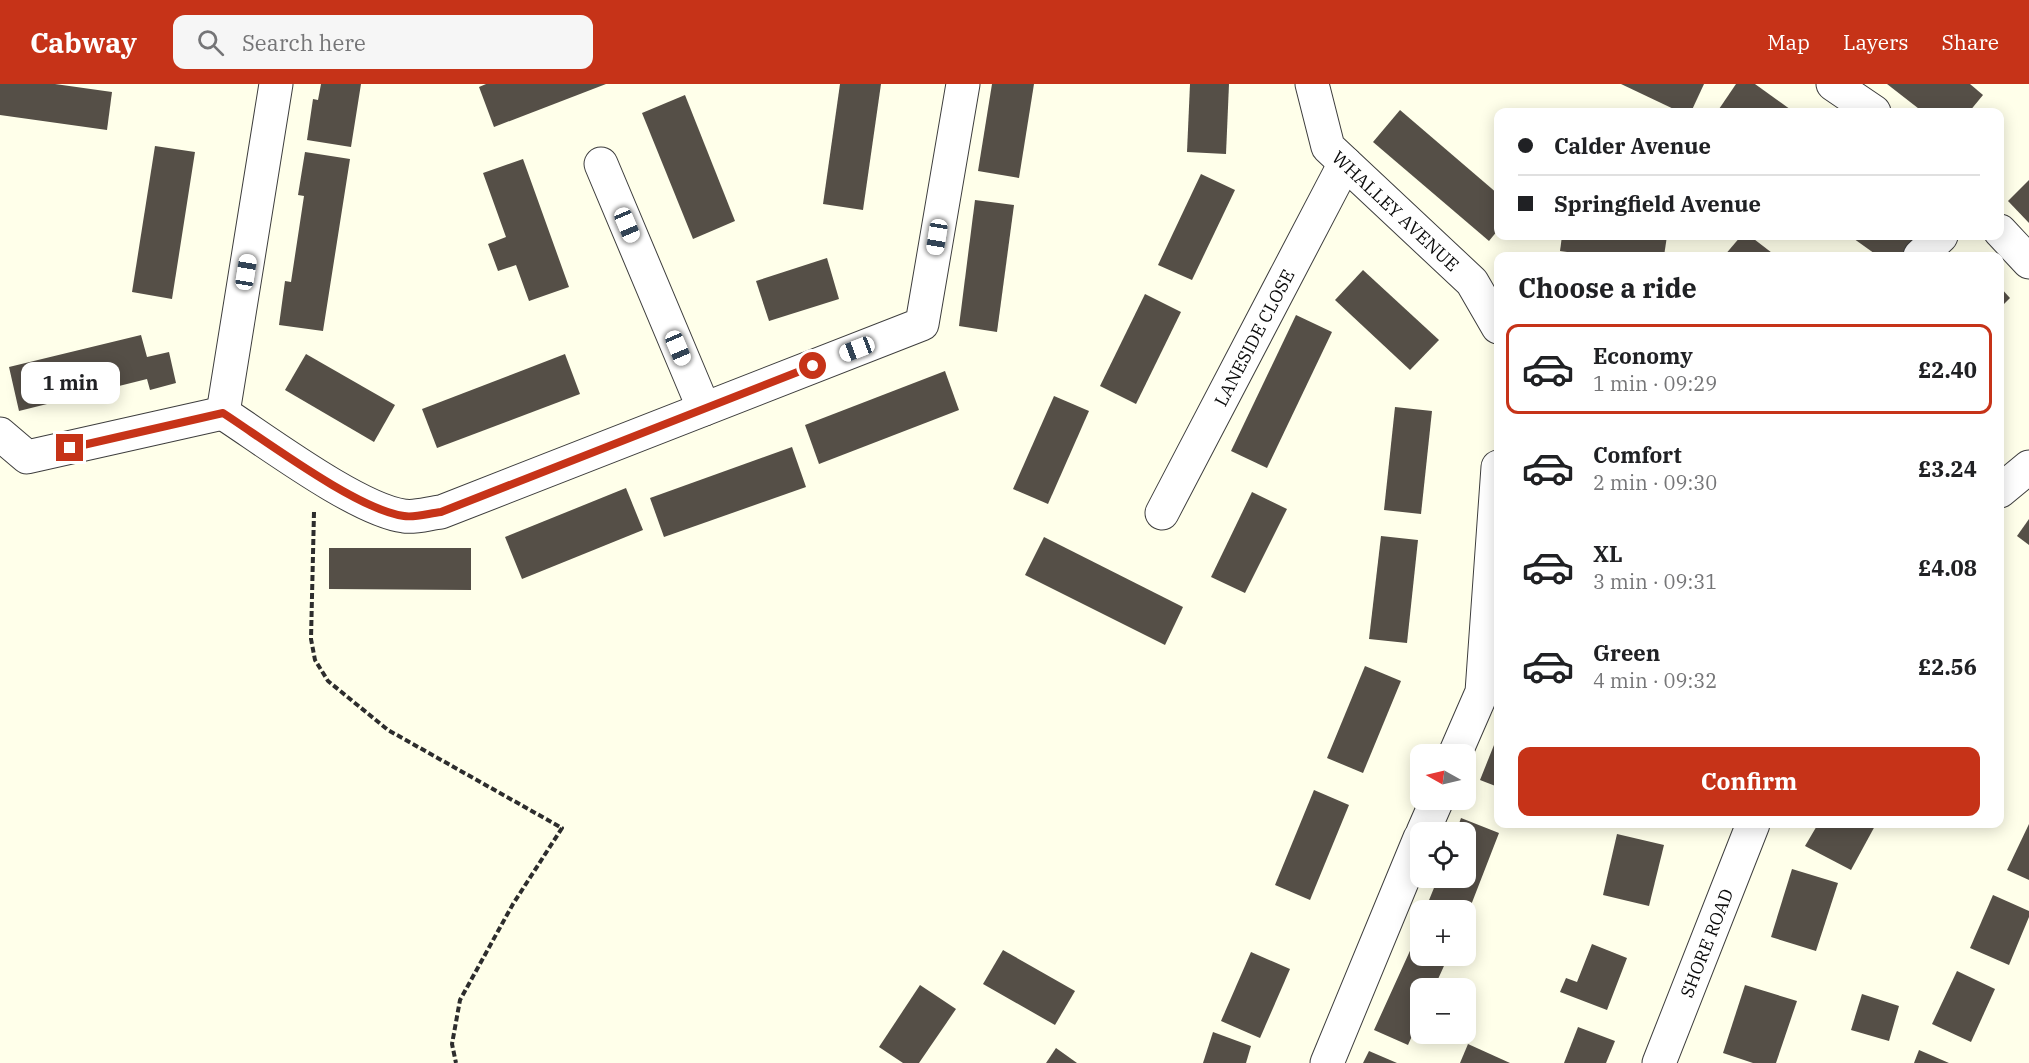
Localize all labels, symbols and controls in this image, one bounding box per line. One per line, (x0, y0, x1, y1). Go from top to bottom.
search box (173, 15, 593, 69)
text: Cabway (30, 24, 137, 61)
icon: search (194, 26, 227, 59)
text: Search here (242, 28, 366, 57)
text: Map (1767, 28, 1810, 56)
text: Layers (1843, 28, 1909, 56)
text: Share (1942, 28, 1999, 56)
text: Calder Avenue (1554, 131, 1711, 160)
street label: WHALLEY AVENUE (1327, 145, 1464, 276)
text: Springfield Avenue (1554, 189, 1761, 218)
car (612, 205, 642, 245)
car (925, 218, 949, 256)
car (234, 253, 258, 291)
street label: LANESIDE CLOSE (1209, 265, 1299, 410)
text: Choose a ride (1518, 270, 1697, 305)
car (663, 328, 693, 368)
car (837, 334, 877, 364)
text: Economy (1593, 341, 1693, 370)
icon: car (1521, 342, 1575, 396)
route start (799, 352, 826, 379)
text: £2.40 (1918, 355, 1977, 384)
callout: 1 min (20, 361, 119, 403)
text: 1 min (43, 369, 99, 396)
text: 1 min · 09:29 (1593, 370, 1717, 397)
route end (56, 434, 83, 461)
text: Comfort (1593, 440, 1682, 469)
icon: car (1521, 441, 1575, 495)
text: £3.24 (1918, 454, 1977, 483)
text: 2 min · 09:30 (1593, 469, 1717, 496)
text: XL (1593, 539, 1623, 568)
icon: car (1521, 540, 1575, 594)
text: £4.08 (1918, 553, 1977, 582)
text: 3 min · 09:31 (1593, 568, 1717, 595)
text: Green (1593, 638, 1660, 667)
icon: car (1521, 639, 1575, 693)
text: £2.56 (1918, 652, 1977, 681)
text: 4 min · 09:32 (1593, 667, 1717, 694)
north arrow (1410, 744, 1476, 810)
map controls (1410, 744, 1476, 1044)
button: Confirm (1518, 747, 1980, 816)
button: locate (1410, 822, 1476, 888)
street label: SHORE ROAD (1674, 885, 1738, 1001)
button: + (1410, 900, 1476, 966)
button: − (1410, 978, 1476, 1044)

